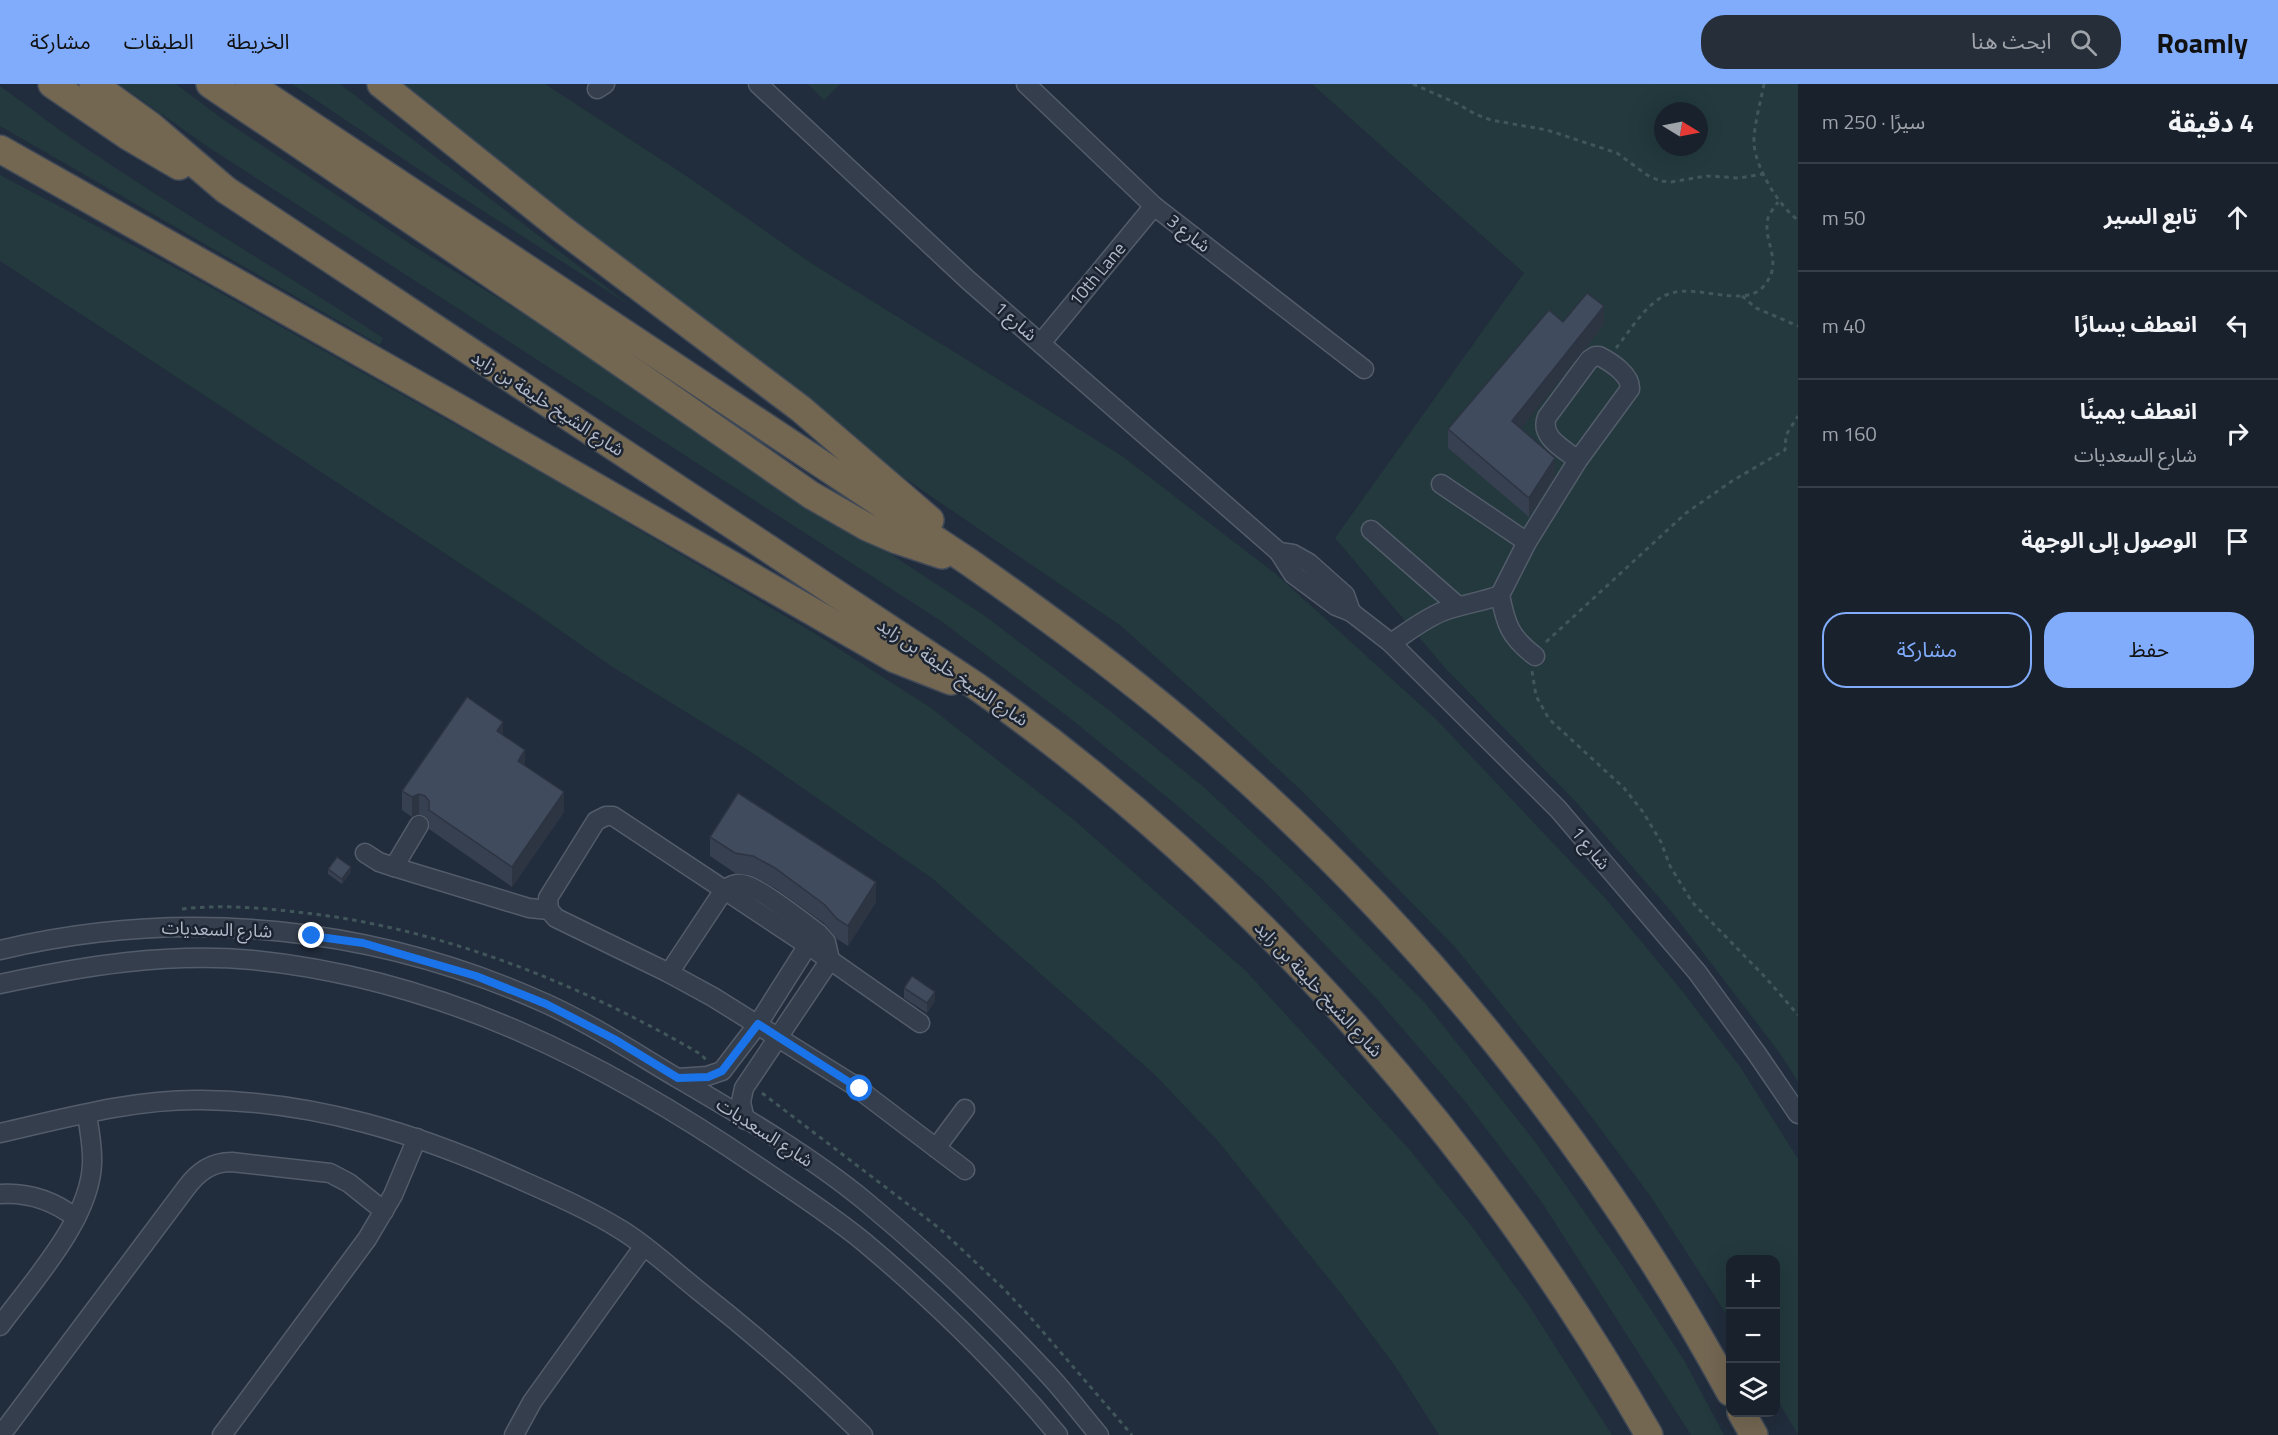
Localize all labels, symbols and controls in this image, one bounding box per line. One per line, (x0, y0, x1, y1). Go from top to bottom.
search box (1701, 15, 2121, 69)
text: Roamly (2157, 21, 2248, 64)
text: ابحث هنا (1971, 24, 2052, 58)
text: مشاركة (30, 25, 91, 57)
text: الطبقات (124, 25, 194, 57)
text: الخريطة (227, 25, 290, 57)
icon: search (2067, 26, 2100, 59)
north arrow (1654, 102, 1708, 156)
text: 4 دقيقة (2168, 103, 2254, 142)
text: سيرًا · 250 m (1822, 106, 1925, 137)
text: تابع السير (2104, 199, 2197, 233)
icon: ahead (2221, 201, 2254, 234)
text: 50 m (1822, 202, 1866, 233)
street label: شارع 3 (1161, 207, 1217, 260)
street label: 10th Lane (1062, 236, 1132, 312)
street label: شارع 1 (988, 295, 1043, 348)
text: انعطف يسارًا (2074, 307, 2197, 341)
icon: left (2221, 309, 2254, 342)
text: 40 m (1822, 310, 1866, 341)
street label: شارع الشيخ خليفة بن زايد (466, 343, 630, 463)
text: انعطف يمينًا (2080, 394, 2197, 428)
icon: right (2221, 417, 2254, 450)
text: 160 m (1822, 418, 1877, 449)
text: شارع السعديات (2074, 439, 2197, 470)
text: الوصول إلى الوجهة (2021, 523, 2197, 557)
icon: arrive (2221, 525, 2254, 558)
street label: شارع الشيخ خليفة بن زايد (871, 611, 1034, 734)
button: مشاركة (1822, 612, 2032, 688)
button: حفظ (2044, 612, 2254, 688)
street label: شارع 1 (1564, 821, 1617, 876)
street label: شارع السعديات (161, 914, 273, 945)
street label: شارع الشيخ خليفة بن زايد (1248, 915, 1389, 1064)
route end (298, 922, 324, 948)
route start (846, 1075, 872, 1101)
street label: شارع السعديات (711, 1091, 819, 1174)
map controls (1726, 1255, 1780, 1417)
button: + (1726, 1255, 1780, 1309)
button: − (1726, 1309, 1780, 1363)
button: layers (1726, 1363, 1780, 1417)

